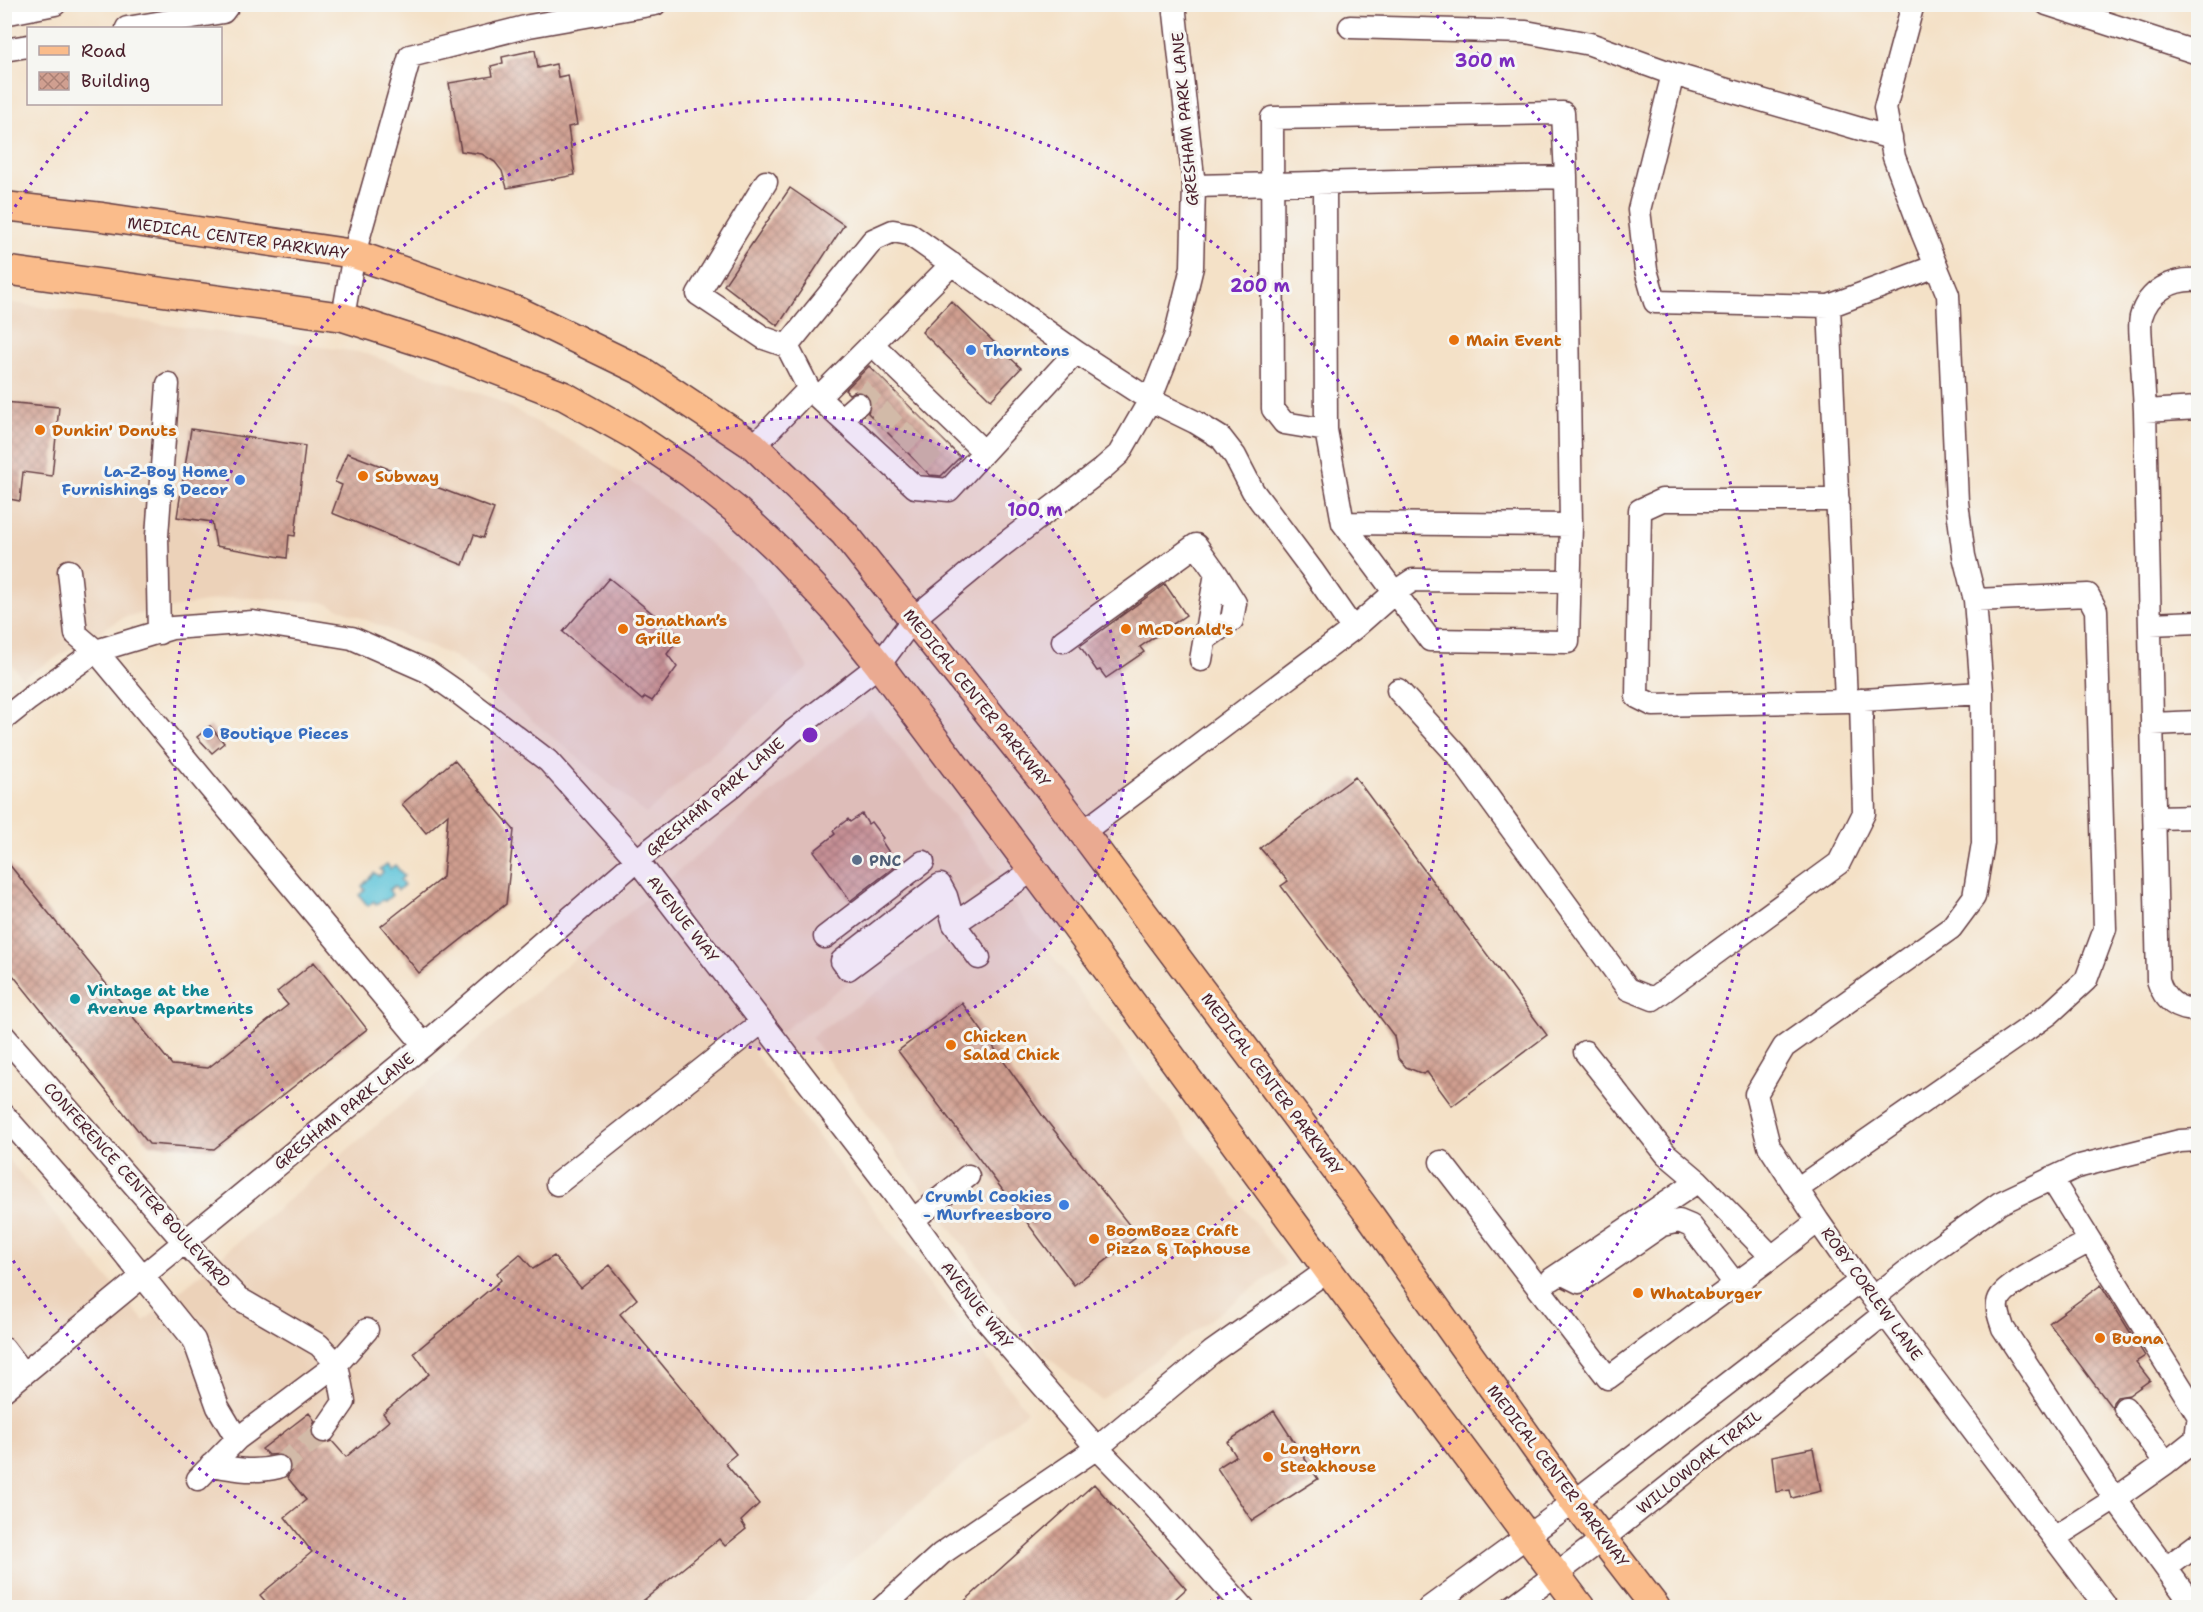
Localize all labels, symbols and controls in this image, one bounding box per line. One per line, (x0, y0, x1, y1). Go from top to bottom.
legend (27, 27, 222, 105)
street label: GRESHAM PARK LANE (1167, 31, 1203, 207)
text: Road (81, 39, 126, 63)
text: 300 m (1455, 49, 1516, 73)
text: Building (81, 69, 150, 93)
street label: MEDICAL CENTER PARKWAY (126, 212, 350, 264)
text: 200 m (1230, 274, 1291, 298)
place label: Main Event (1466, 330, 1562, 351)
marker: Main Event (1447, 333, 1461, 347)
place label: Thorntons (983, 340, 1069, 361)
marker: Thorntons (964, 343, 978, 357)
place label: Dunkin' Donuts (52, 420, 177, 441)
marker: Dunkin' Donuts (33, 423, 47, 437)
place label: La-Z-Boy Home Furnishings & Decor (62, 461, 228, 500)
place label: Subway (375, 466, 439, 487)
marker: Subway (356, 469, 370, 483)
marker: La-Z-Boy Home Furnishings & Decor (233, 473, 247, 487)
text: 100 m (1007, 498, 1063, 522)
street label: MEDICAL CENTER PARKWAY (899, 605, 1056, 792)
place label: Jonathan’s Grille (635, 610, 727, 649)
place label: McDonald's (1138, 619, 1234, 640)
marker: Jonathan’s Grille (616, 622, 630, 636)
marker: McDonald's (1119, 622, 1133, 636)
place label: Boutique Pieces (220, 723, 349, 744)
centre of rings (800, 725, 820, 745)
marker: Boutique Pieces (201, 726, 215, 740)
street label: GRESHAM PARK LANE (641, 733, 789, 861)
place label: PNC (869, 850, 901, 871)
marker: PNC (850, 853, 864, 867)
street label: AVENUE WAY (642, 871, 724, 967)
place label: Vintage at the Avenue Apartments (87, 980, 253, 1019)
street label: MEDICAL CENTER PARKWAY (1196, 989, 1348, 1180)
marker: Vintage at the Avenue Apartments (68, 992, 82, 1006)
place label: Chicken Salad Chick (963, 1026, 1060, 1065)
marker: Chicken Salad Chick (944, 1038, 958, 1052)
street label: GRESHAM PARK LANE (270, 1048, 418, 1174)
street label: CONFERENCE CENTER BOULEVARD (39, 1078, 235, 1292)
place label: Crumbl Cookies - Murfreesboro (923, 1186, 1052, 1225)
marker: Crumbl Cookies - Murfreesboro (1057, 1198, 1071, 1212)
place label: BoomBozz Craft Pizza & Taphouse (1106, 1220, 1251, 1259)
street label: ROBY CORLEW LANE (1817, 1223, 1927, 1365)
marker: BoomBozz Craft Pizza & Taphouse (1087, 1232, 1101, 1246)
street label: AVENUE WAY (936, 1257, 1018, 1353)
place label: Whataburger (1650, 1283, 1763, 1304)
marker: Whataburger (1631, 1286, 1645, 1300)
place label: Buona (2112, 1328, 2164, 1349)
marker: Buona (2093, 1331, 2107, 1345)
street label: MEDICAL CENTER PARKWAY (1482, 1381, 1634, 1572)
street label: WILLOWOAK TRAIL (1632, 1405, 1766, 1519)
place label: LongHorn Steakhouse (1280, 1438, 1377, 1477)
marker: LongHorn Steakhouse (1261, 1450, 1275, 1464)

